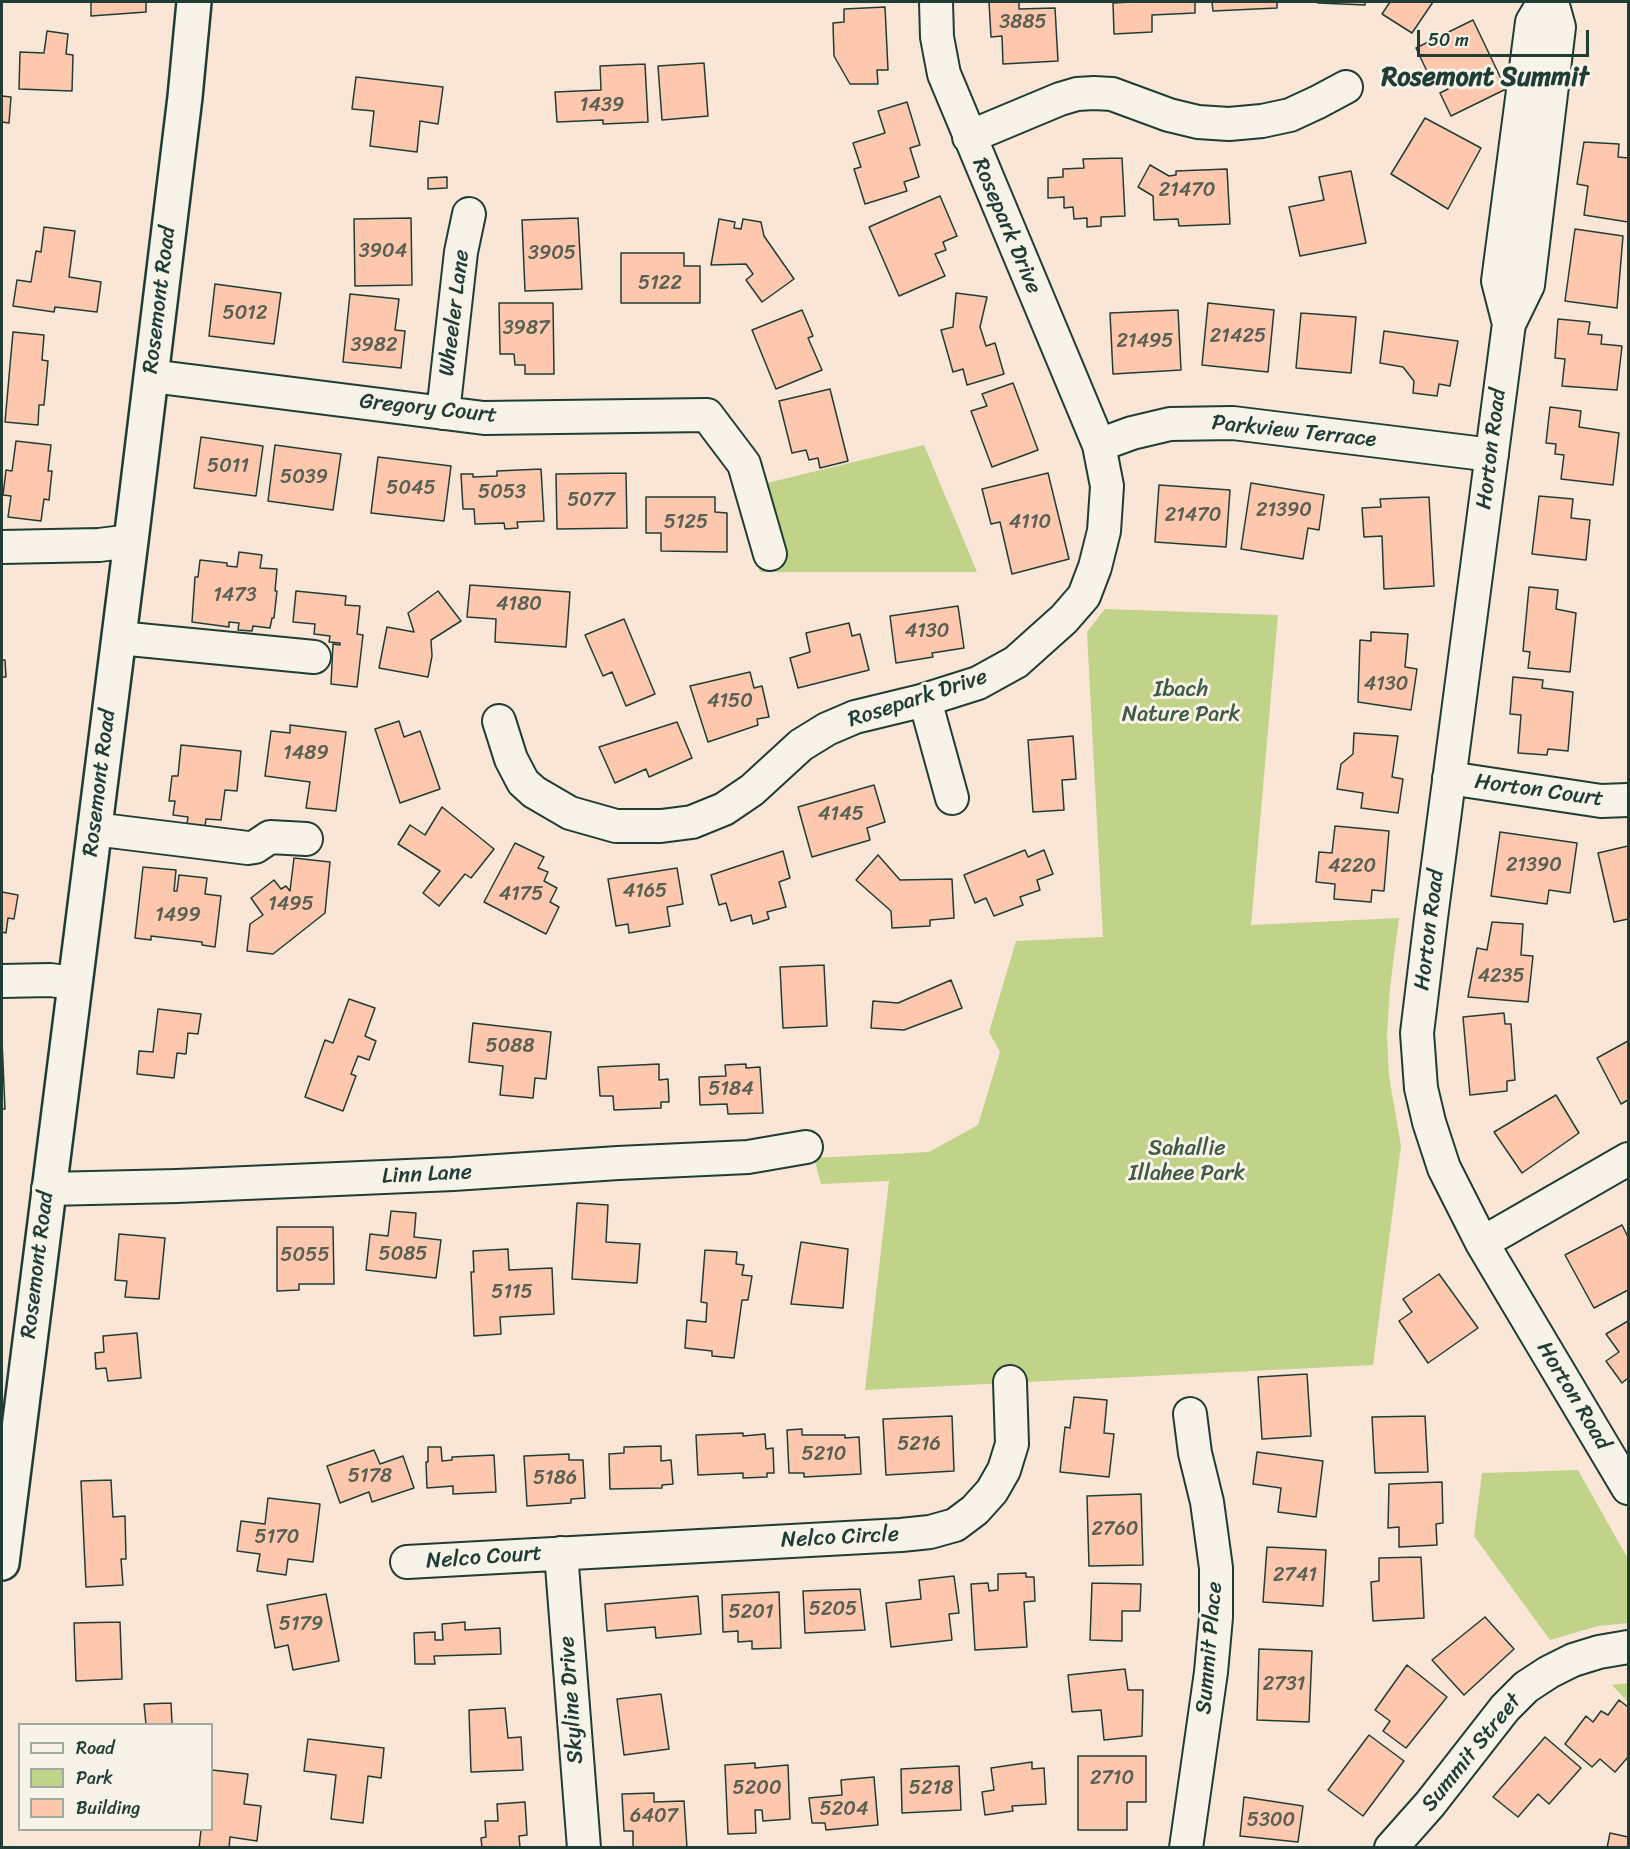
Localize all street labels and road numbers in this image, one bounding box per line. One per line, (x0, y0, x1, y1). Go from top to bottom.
street label: Rosepark Drive (966, 154, 1046, 298)
street label: Rosemont Road (138, 225, 182, 375)
street label: Wheeler Lane (434, 248, 476, 378)
street label: Horton Road (1472, 387, 1512, 511)
street label: Gregory Court (358, 389, 498, 429)
street label: Parkview Terrace (1210, 410, 1378, 454)
street label: Rosepark Drive (845, 664, 991, 734)
street label: Rosemont Road (78, 708, 122, 858)
street label: Horton Court (1473, 769, 1605, 813)
street label: Horton Road (1410, 868, 1450, 992)
street label: Linn Lane (381, 1159, 473, 1191)
street label: Rosemont Road (16, 1190, 60, 1340)
street label: Horton Road (1530, 1337, 1616, 1455)
street label: Nelco Circle (780, 1522, 900, 1554)
street label: Nelco Court (425, 1541, 543, 1575)
street label: Summit Place (1191, 1581, 1229, 1715)
street label: Skyline Drive (554, 1635, 590, 1765)
street label: Summit Street (1416, 1689, 1528, 1817)

